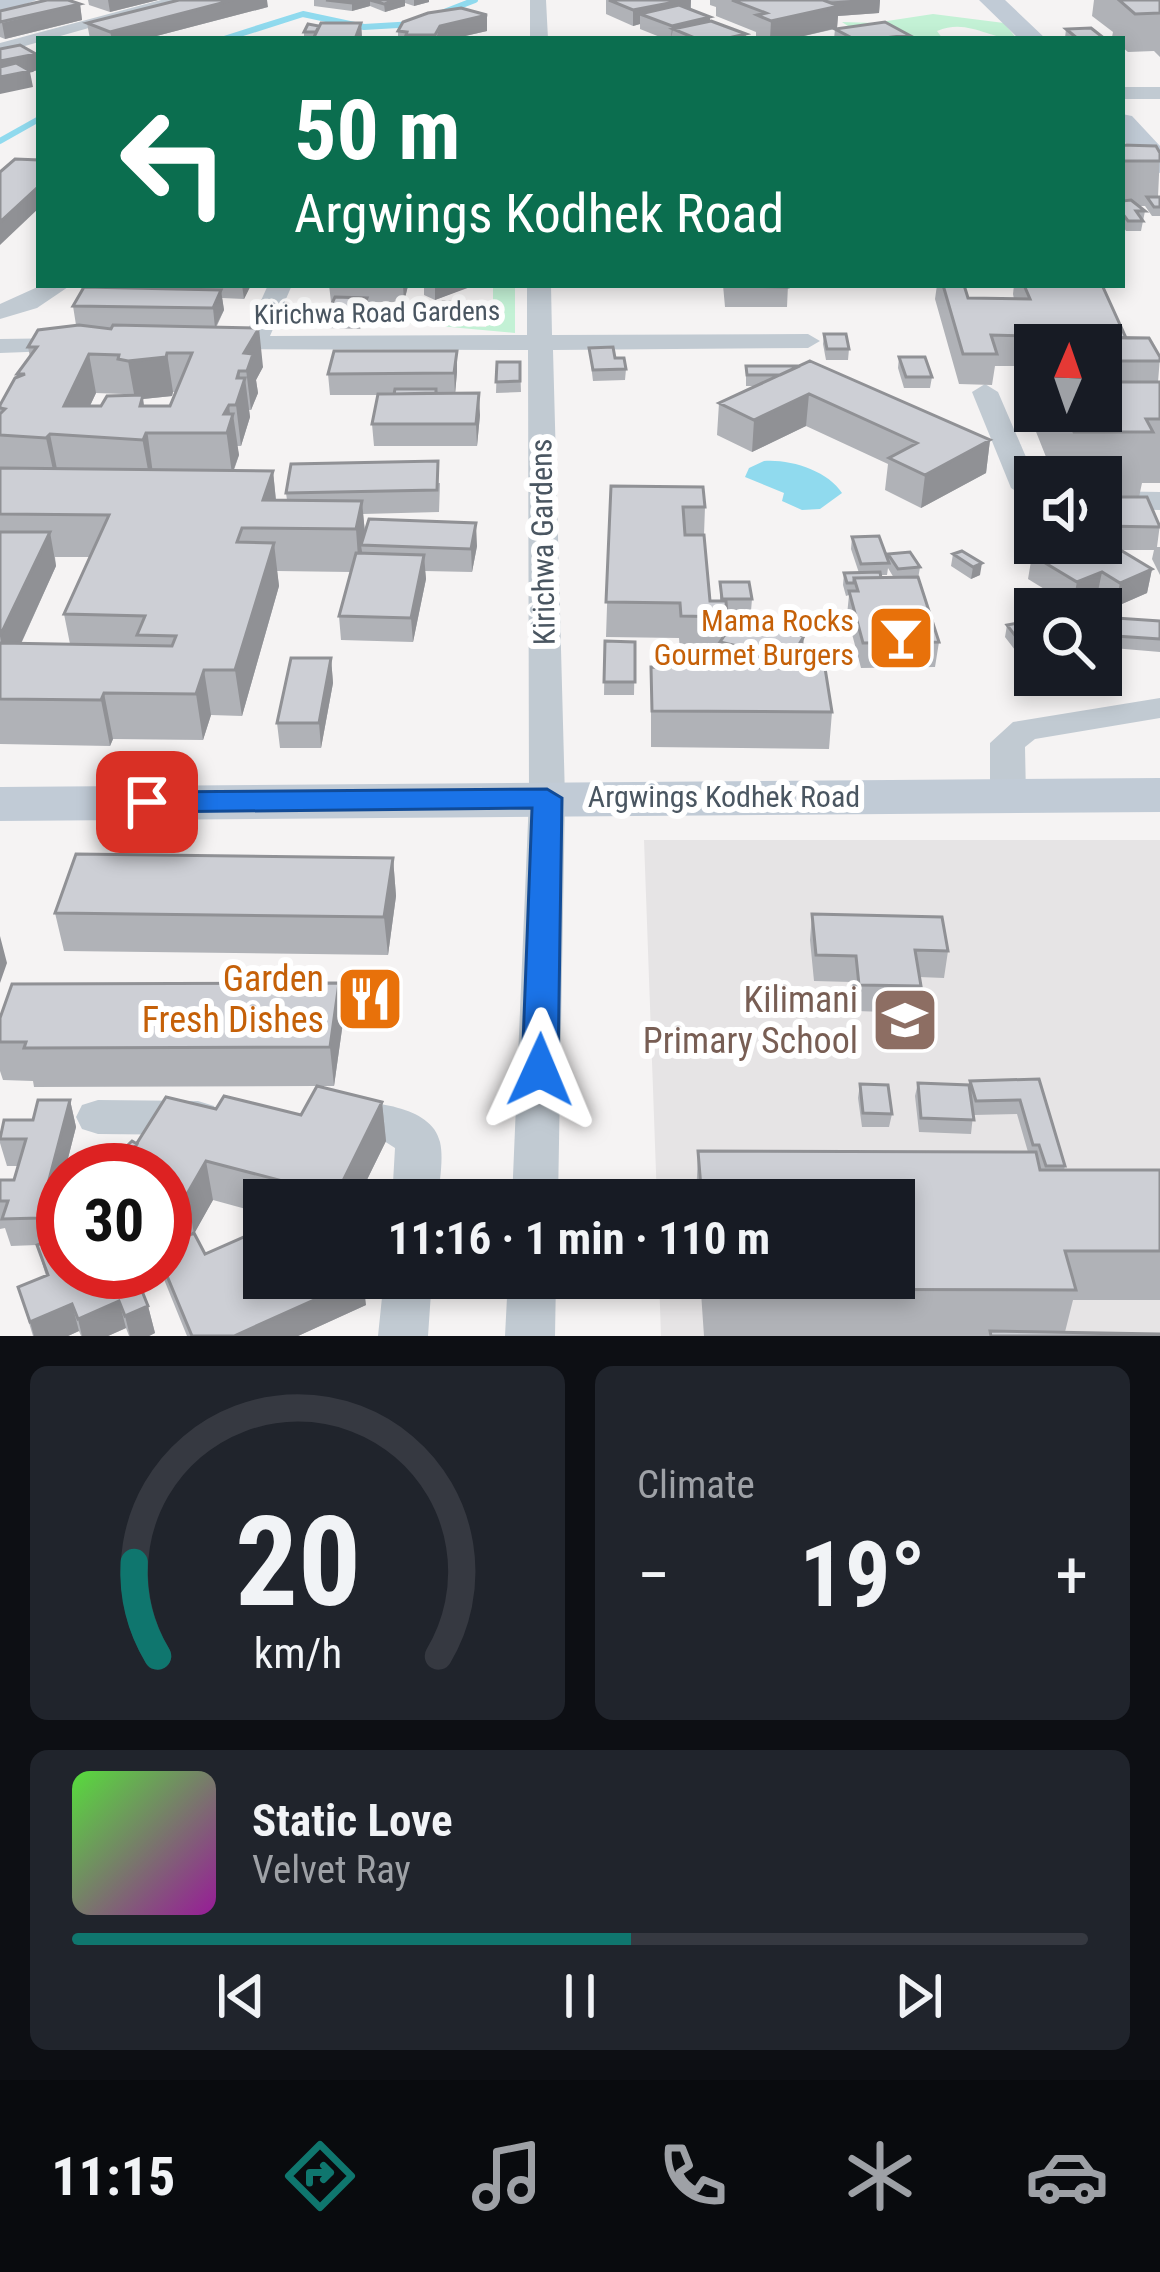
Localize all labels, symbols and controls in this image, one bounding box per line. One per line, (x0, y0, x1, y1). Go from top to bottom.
text: 50 m (294, 81, 461, 180)
icon: left (96, 84, 252, 240)
text: Argwings Kodhek Road (294, 182, 784, 245)
street label: Kirichwa Road Gardens (254, 295, 500, 331)
north arrow (1014, 324, 1122, 432)
map controls (1014, 324, 1122, 696)
street label: Kirichwa Gardens (523, 438, 562, 646)
button: sound (1014, 456, 1122, 564)
button: search (1014, 588, 1122, 696)
place label: Mama Rocks Gourmet Burgers (654, 603, 854, 672)
bar icon: Mama Rocks Gourmet Burgers (866, 603, 936, 673)
pin (96, 751, 198, 853)
icon: arrive (114, 769, 180, 835)
street label: Argwings Kodhek Road (588, 779, 860, 814)
place label: Garden Fresh Dishes (142, 958, 324, 1041)
restaurant icon: Garden Fresh Dishes (335, 964, 405, 1034)
place label: Kilimani Primary School (643, 979, 858, 1062)
school or university icon: Kilimani Primary School (870, 985, 940, 1055)
position arrow (477, 1007, 603, 1133)
speed limit sign: 30 (36, 1143, 192, 1299)
text: 11:16 · 1 min · 110 m (388, 1212, 770, 1265)
text: Climate (637, 1462, 755, 1508)
text: 20 (234, 1489, 361, 1635)
text: 19° (800, 1523, 926, 1628)
text: − (637, 1537, 670, 1614)
text: + (1055, 1537, 1088, 1614)
text: km/h (253, 1628, 342, 1678)
text: Static Love (252, 1794, 453, 1847)
text: Velvet Ray (252, 1847, 411, 1893)
icon: previous (208, 1963, 274, 2029)
icon: pause (547, 1963, 613, 2029)
icon: next (886, 1963, 952, 2029)
icon: directions (278, 2134, 362, 2218)
icon: music (465, 2134, 549, 2218)
icon: phone (651, 2134, 735, 2218)
icon: climate (838, 2134, 922, 2218)
icon: car (1025, 2134, 1109, 2218)
text: 11:15 (51, 2145, 175, 2208)

